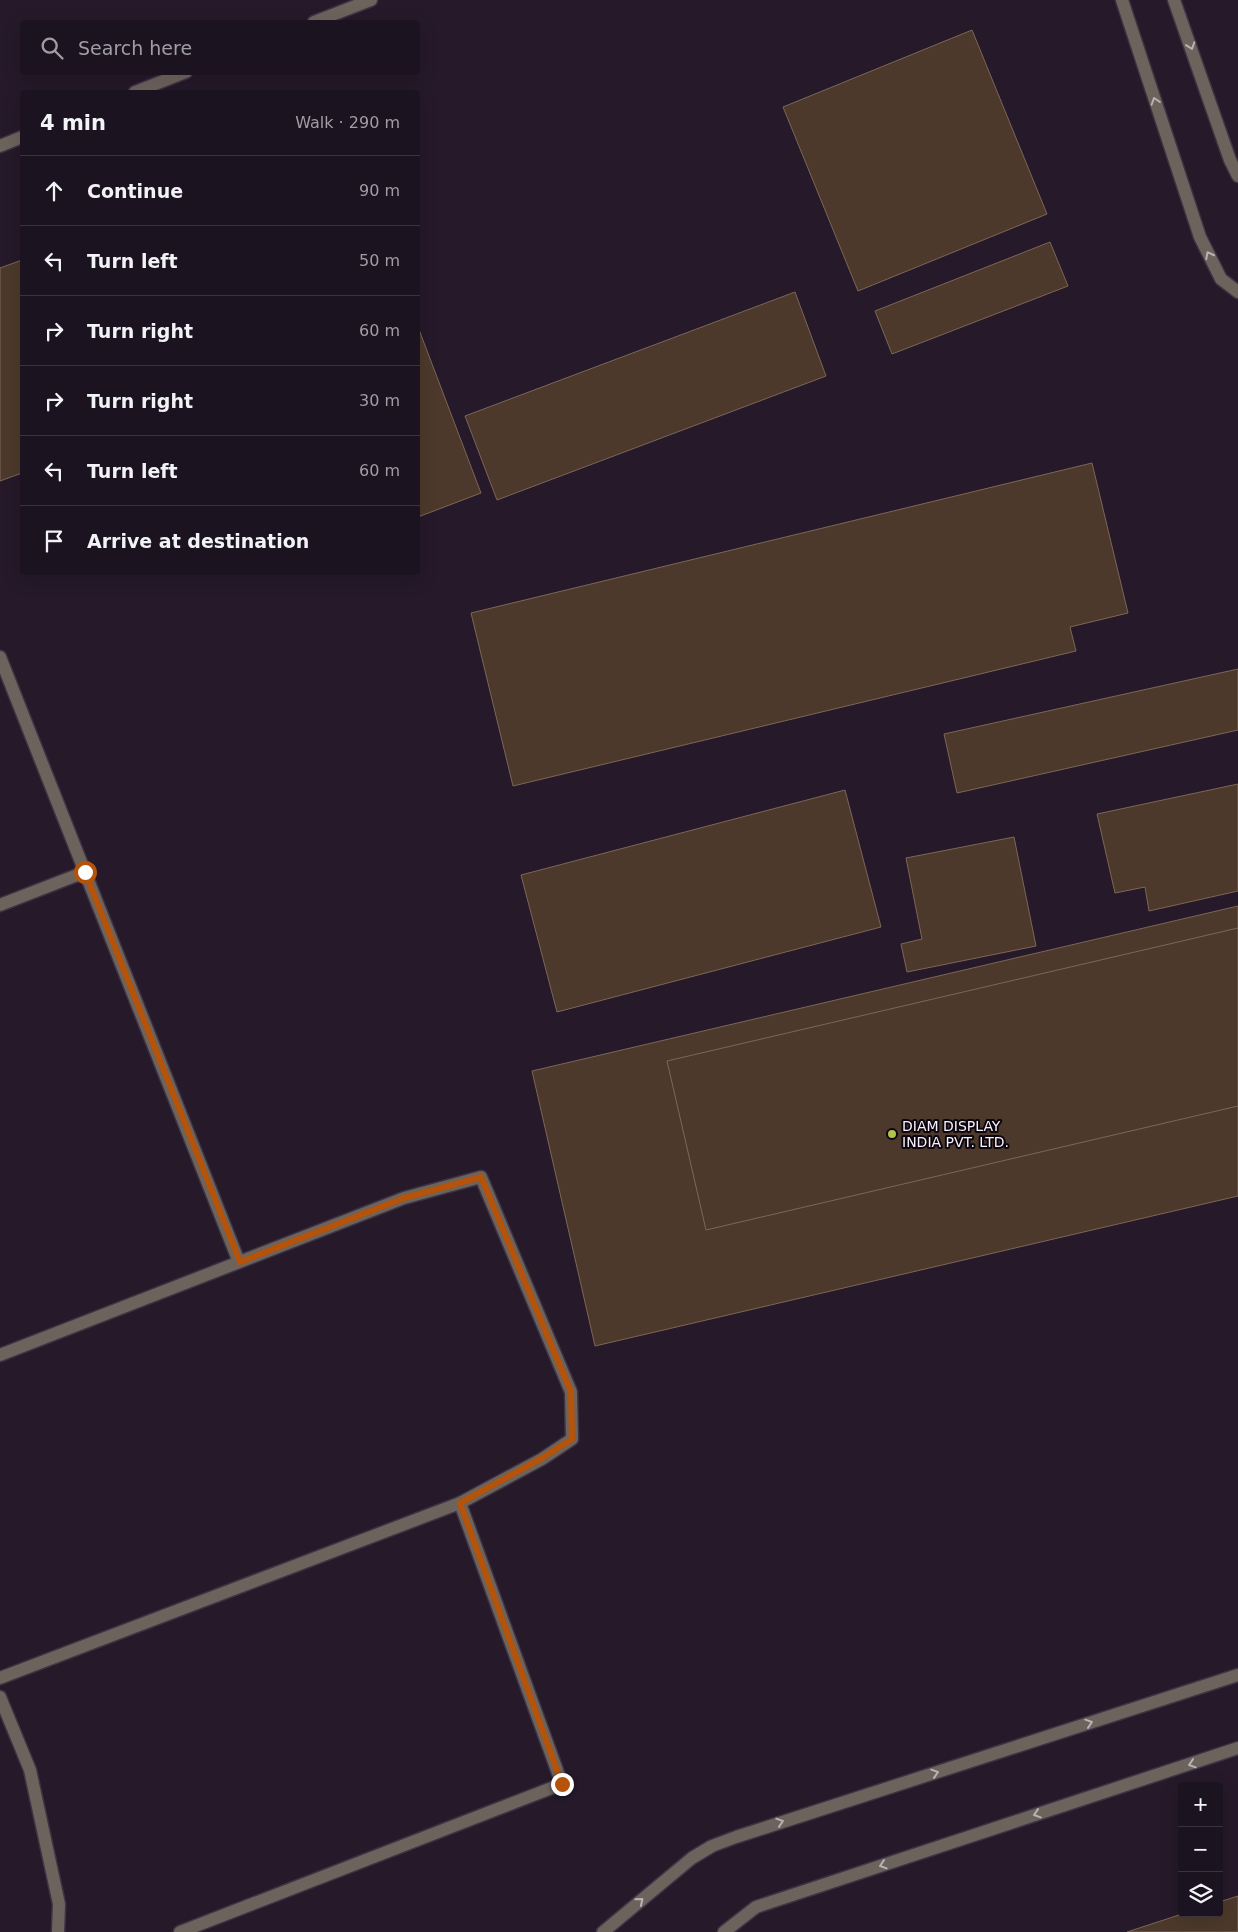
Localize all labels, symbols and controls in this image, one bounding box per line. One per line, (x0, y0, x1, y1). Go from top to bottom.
search box (20, 20, 420, 75)
icon: search (38, 34, 66, 62)
text: Search here (78, 37, 192, 59)
one-way arrow (1185, 41, 1195, 50)
one-way arrow (1151, 98, 1161, 106)
text: 4 min (40, 111, 106, 135)
text: Walk · 290 m (295, 113, 400, 132)
icon: ahead (40, 177, 68, 205)
text: Continue (87, 180, 183, 202)
text: 90 m (359, 181, 400, 200)
icon: left (40, 247, 68, 275)
text: Turn left (87, 250, 178, 272)
text: 50 m (359, 251, 400, 270)
one-way arrow (1205, 251, 1215, 260)
icon: right (40, 317, 68, 345)
text: Turn right (87, 320, 193, 342)
text: 60 m (359, 321, 400, 340)
icon: right (40, 387, 68, 415)
text: Turn right (87, 390, 193, 412)
text: 30 m (359, 391, 400, 410)
icon: left (40, 457, 68, 485)
text: Turn left (87, 460, 178, 482)
text: 60 m (359, 461, 400, 480)
icon: arrive (40, 527, 68, 555)
text: Arrive at destination (87, 530, 309, 552)
route start (74, 861, 97, 884)
place label: DIAM DISPLAY INDIA PVT. LTD. (902, 1118, 1009, 1150)
marker: DIAM DISPLAY INDIA PVT. LTD. (886, 1128, 898, 1140)
one-way arrow (1085, 1718, 1093, 1728)
one-way arrow (1188, 1758, 1196, 1768)
one-way arrow (930, 1768, 938, 1778)
route end (551, 1773, 574, 1796)
map controls (1178, 1782, 1223, 1917)
button: + (1178, 1782, 1223, 1827)
one-way arrow (1034, 1809, 1042, 1819)
one-way arrow (775, 1818, 784, 1828)
button: − (1178, 1827, 1223, 1872)
one-way arrow (879, 1859, 888, 1869)
button: layers (1178, 1872, 1223, 1917)
one-way arrow (635, 1897, 644, 1906)

